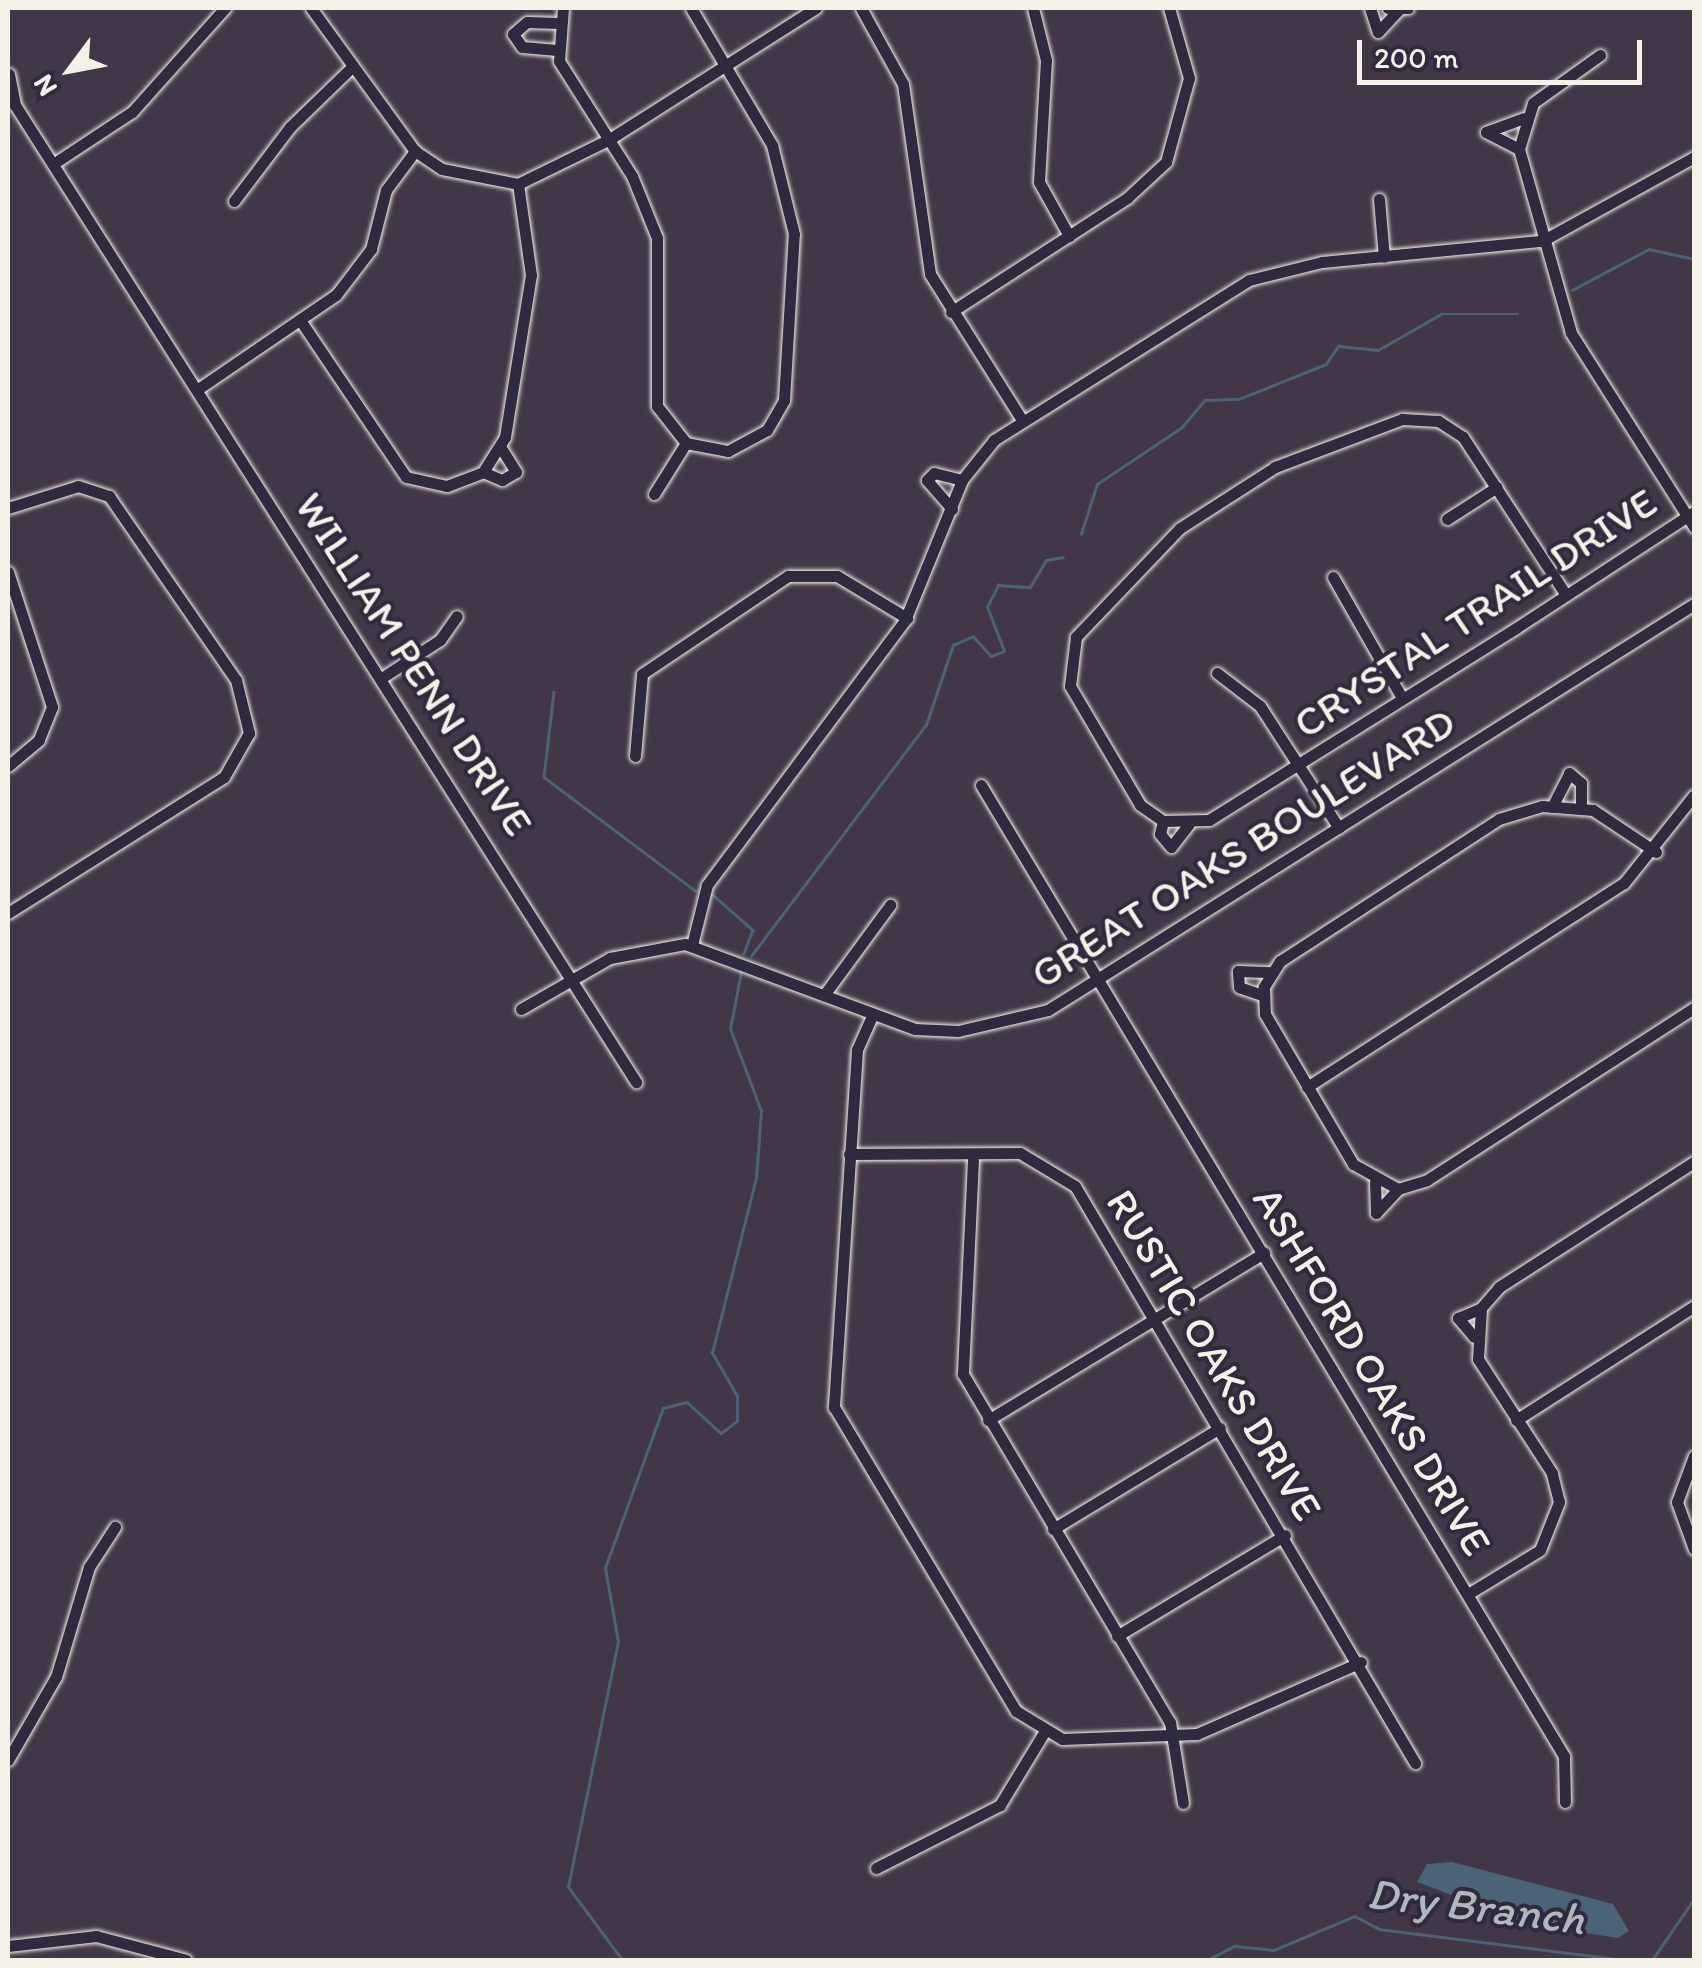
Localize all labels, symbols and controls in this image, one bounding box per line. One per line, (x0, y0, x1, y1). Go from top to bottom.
north arrow (20, 20, 120, 120)
scale bar (1362, 20, 1647, 82)
text: 200 m (1374, 39, 1459, 76)
text: N (25, 69, 64, 103)
street label: CRYSTAL TRAIL DRIVE (1286, 478, 1664, 748)
street label: WILLIAM PENN DRIVE (282, 480, 546, 848)
street label: GREAT OAKS BOULEVARD (1022, 697, 1464, 999)
street label: ASHFORD OAKS DRIVE (1240, 1175, 1504, 1567)
street label: RUSTIC OAKS DRIVE (1094, 1178, 1334, 1532)
water label: Dry Branch (1364, 1866, 1588, 1946)

